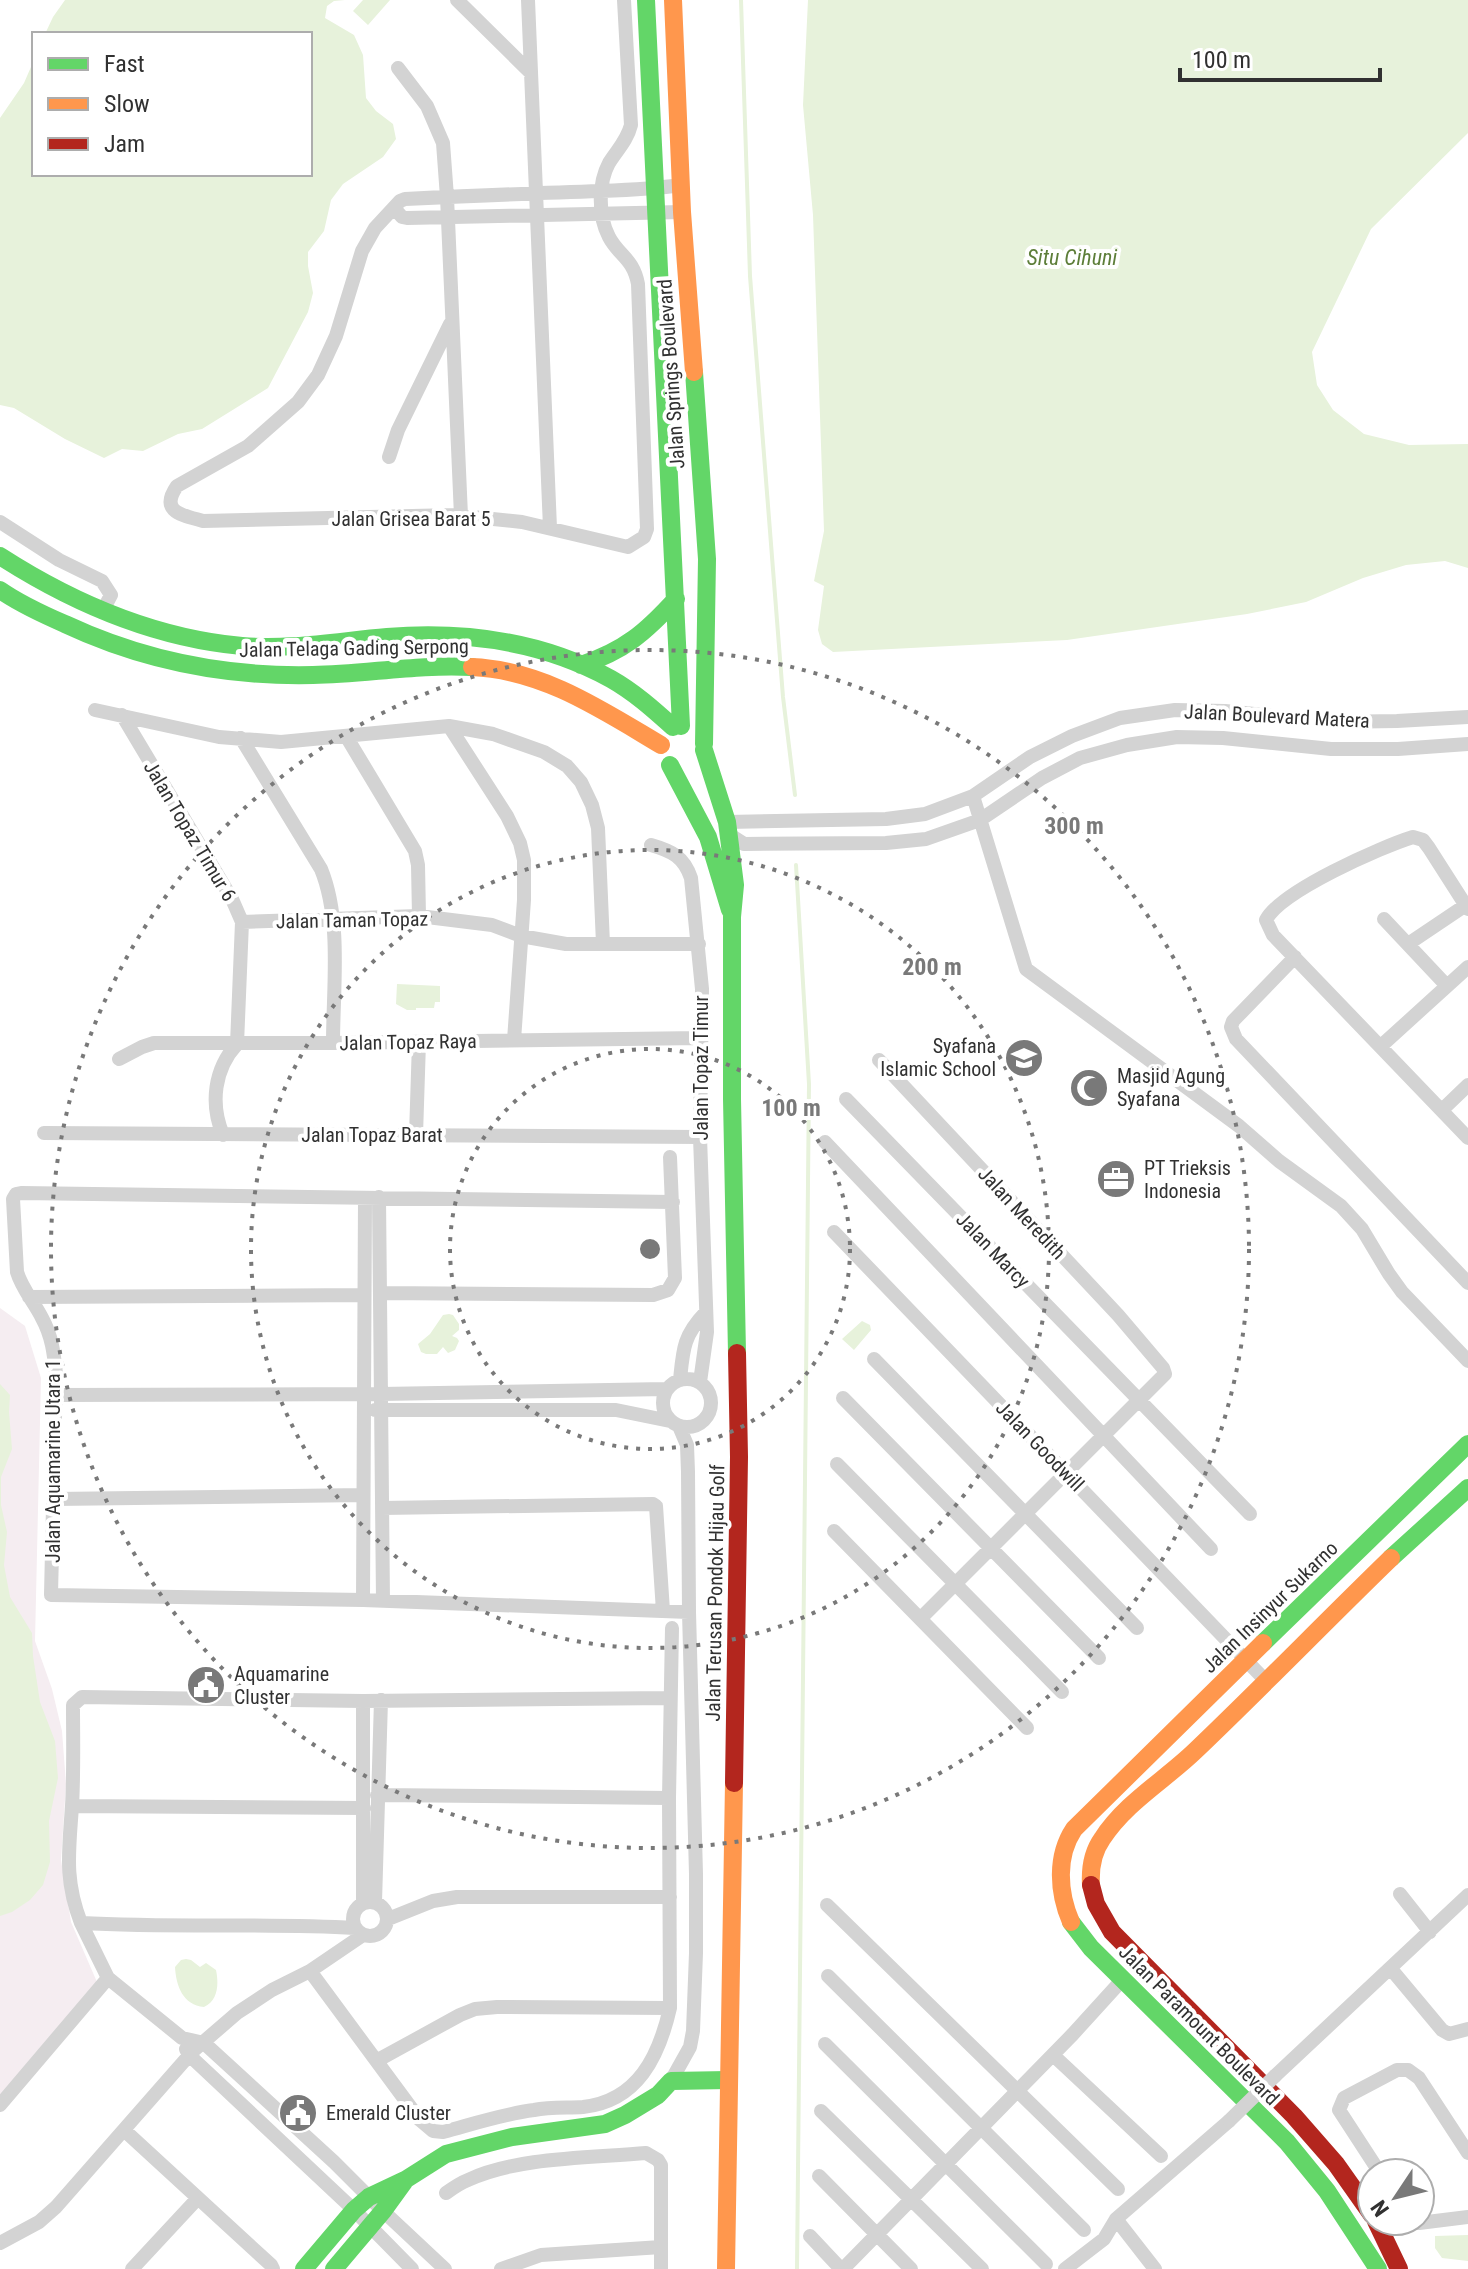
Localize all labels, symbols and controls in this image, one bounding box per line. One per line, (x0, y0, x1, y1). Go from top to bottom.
legend (32, 32, 312, 176)
scale bar (1180, 32, 1380, 82)
text: 100 m (1192, 46, 1251, 74)
text: Fast (104, 50, 145, 78)
text: Slow (104, 90, 150, 118)
text: Jam (104, 130, 145, 158)
water label: Situ Cihuni (1027, 245, 1117, 270)
street label: Jalan Springs Boulevard (652, 278, 690, 470)
street label: Jalan Grisea Barat 5 (331, 507, 491, 531)
street label: Jalan Telaga Gading Serpong (239, 634, 469, 662)
street label: Jalan Boulevard Matera (1184, 699, 1370, 733)
street label: Jalan Topaz Timur 6 (139, 756, 241, 906)
text: 300 m (1044, 812, 1104, 840)
street label: Jalan Taman Topaz (276, 907, 428, 933)
text: 200 m (902, 953, 962, 981)
street label: Jalan Topaz Timur (689, 995, 713, 1141)
street label: Jalan Topaz Raya (339, 1029, 477, 1055)
place label: Syafana Islamic School (880, 1034, 996, 1081)
school or university icon: Syafana Islamic School (1003, 1037, 1045, 1079)
place label: Masjid Agung Syafana (1117, 1064, 1225, 1111)
mosque icon: Masjid Agung Syafana (1068, 1067, 1110, 1109)
text: 100 m (761, 1094, 821, 1122)
street label: Jalan Topaz Barat (301, 1123, 443, 1147)
place label: PT Trieksis Indonesia (1144, 1156, 1231, 1203)
office icon: PT Trieksis Indonesia (1095, 1158, 1137, 1200)
street label: Jalan Meredith (973, 1162, 1071, 1264)
street label: Jalan Marcy (951, 1207, 1035, 1293)
centre of rings (636, 1235, 664, 1263)
street label: Jalan Aquamarine Utara 1 (41, 1359, 65, 1563)
street label: Jalan Goodwill (991, 1396, 1089, 1496)
street label: Jalan Terusan Pondok Hijau Golf (701, 1464, 729, 1722)
street label: Jalan Insinyur Sukarno (1197, 1536, 1343, 1678)
place label: Aquamarine Cluster (234, 1662, 329, 1709)
public building icon: Aquamarine Cluster (185, 1664, 227, 1706)
street label: Jalan Paramount Boulevard (1114, 1940, 1284, 2110)
public building icon: Emerald Cluster (277, 2092, 319, 2134)
place label: Emerald Cluster (326, 2101, 451, 2125)
north arrow (1356, 2157, 1436, 2237)
text: N (1366, 2195, 1394, 2221)

